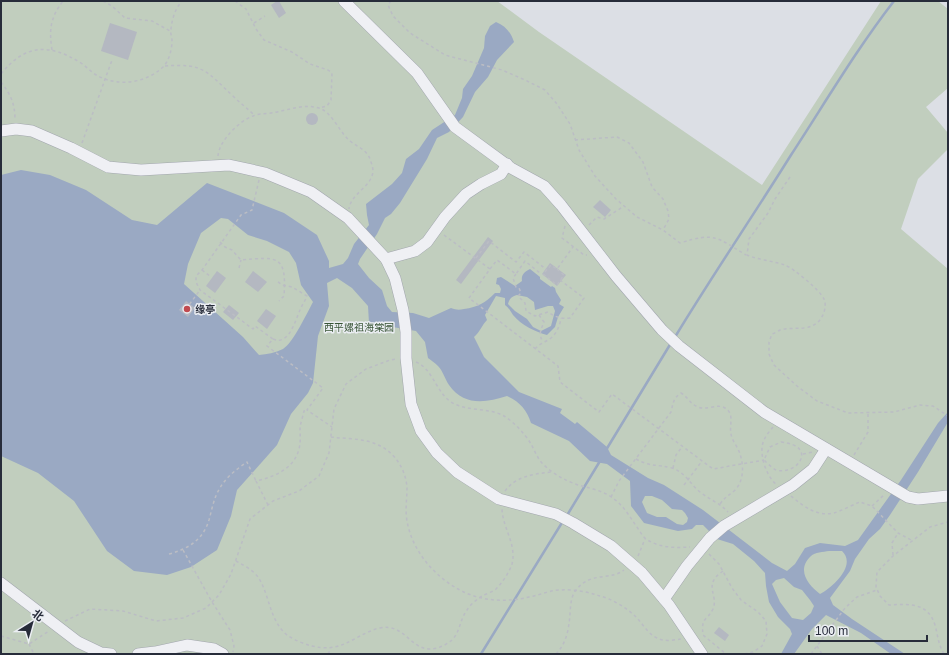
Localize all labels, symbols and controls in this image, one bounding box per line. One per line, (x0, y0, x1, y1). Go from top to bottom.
marker: 缘亭 (182, 304, 192, 314)
place label: 缘亭 (195, 304, 215, 315)
park label: 西平嫘祖海棠园 (324, 322, 394, 333)
north arrow (12, 603, 52, 643)
text: 北 (30, 607, 46, 623)
scale bar (809, 617, 927, 643)
text: 100 m (815, 624, 848, 638)

